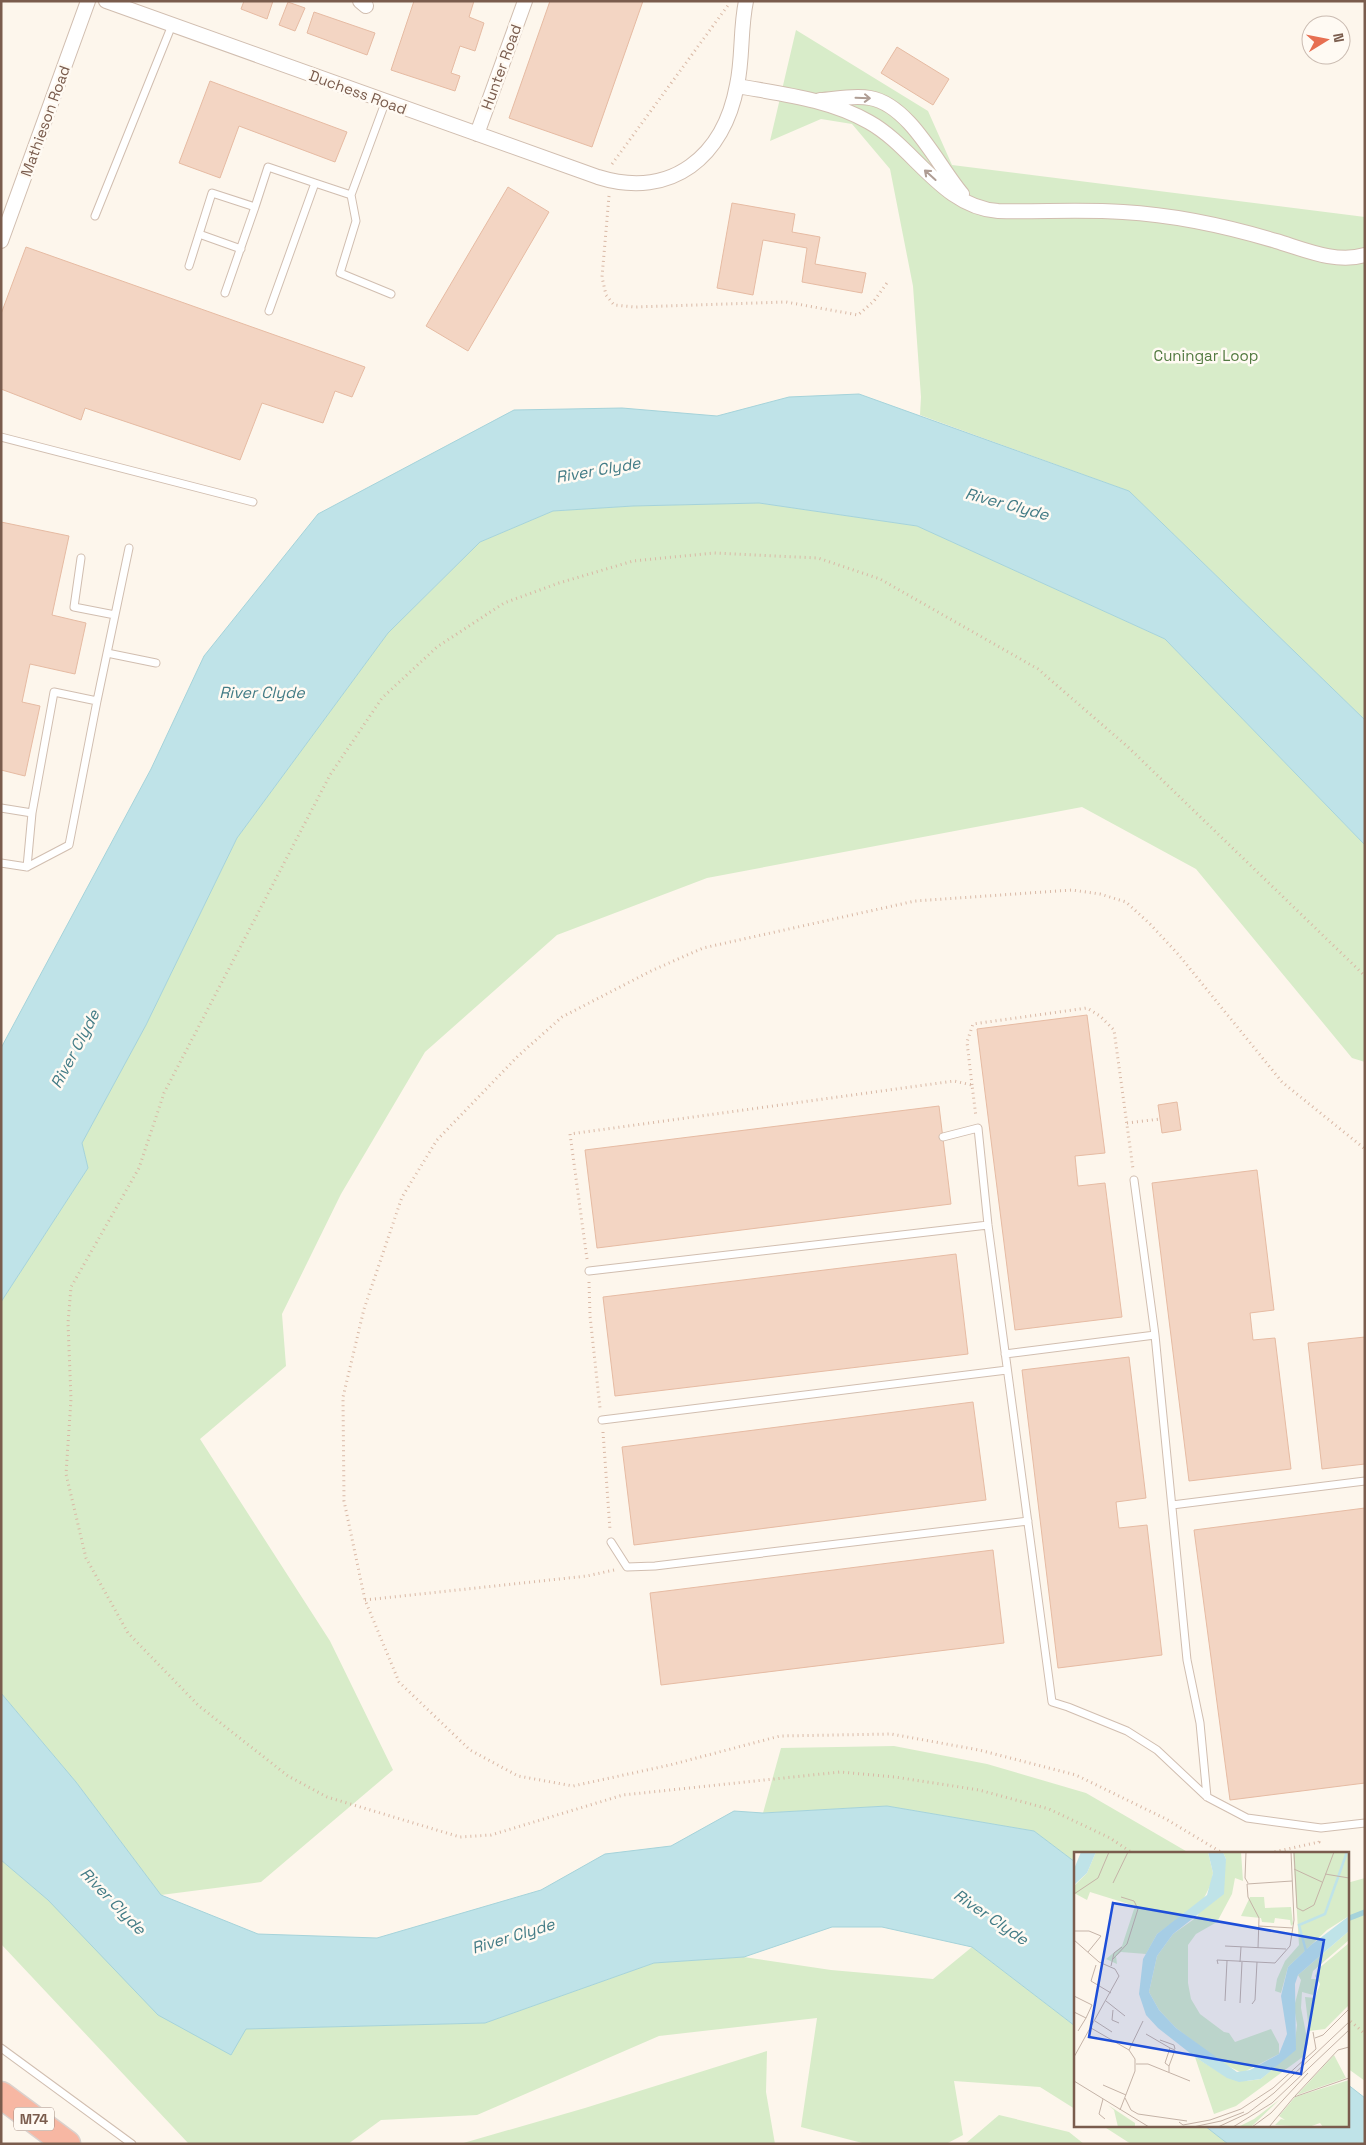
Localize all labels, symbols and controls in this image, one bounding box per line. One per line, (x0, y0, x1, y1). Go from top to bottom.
north arrow (1301, 15, 1351, 65)
street label: Hunter Road (477, 22, 525, 112)
text: N (1329, 32, 1348, 44)
street label: Mathieson Road (16, 63, 74, 179)
street label: Duchess Road (307, 66, 409, 118)
one-way arrow (854, 93, 871, 103)
one-way arrow (924, 169, 937, 181)
park label: Cuningar Loop (1154, 346, 1258, 365)
water label: River Clyde (554, 452, 643, 488)
water label: River Clyde (963, 483, 1052, 525)
water label: River Clyde (219, 682, 305, 703)
water label: River Clyde (46, 1006, 105, 1092)
inset map (1074, 1852, 1348, 2128)
water label: River Clyde (76, 1863, 151, 1939)
water label: River Clyde (950, 1884, 1033, 1950)
water label: River Clyde (469, 1913, 558, 1959)
road number: M74 (14, 2108, 54, 2130)

